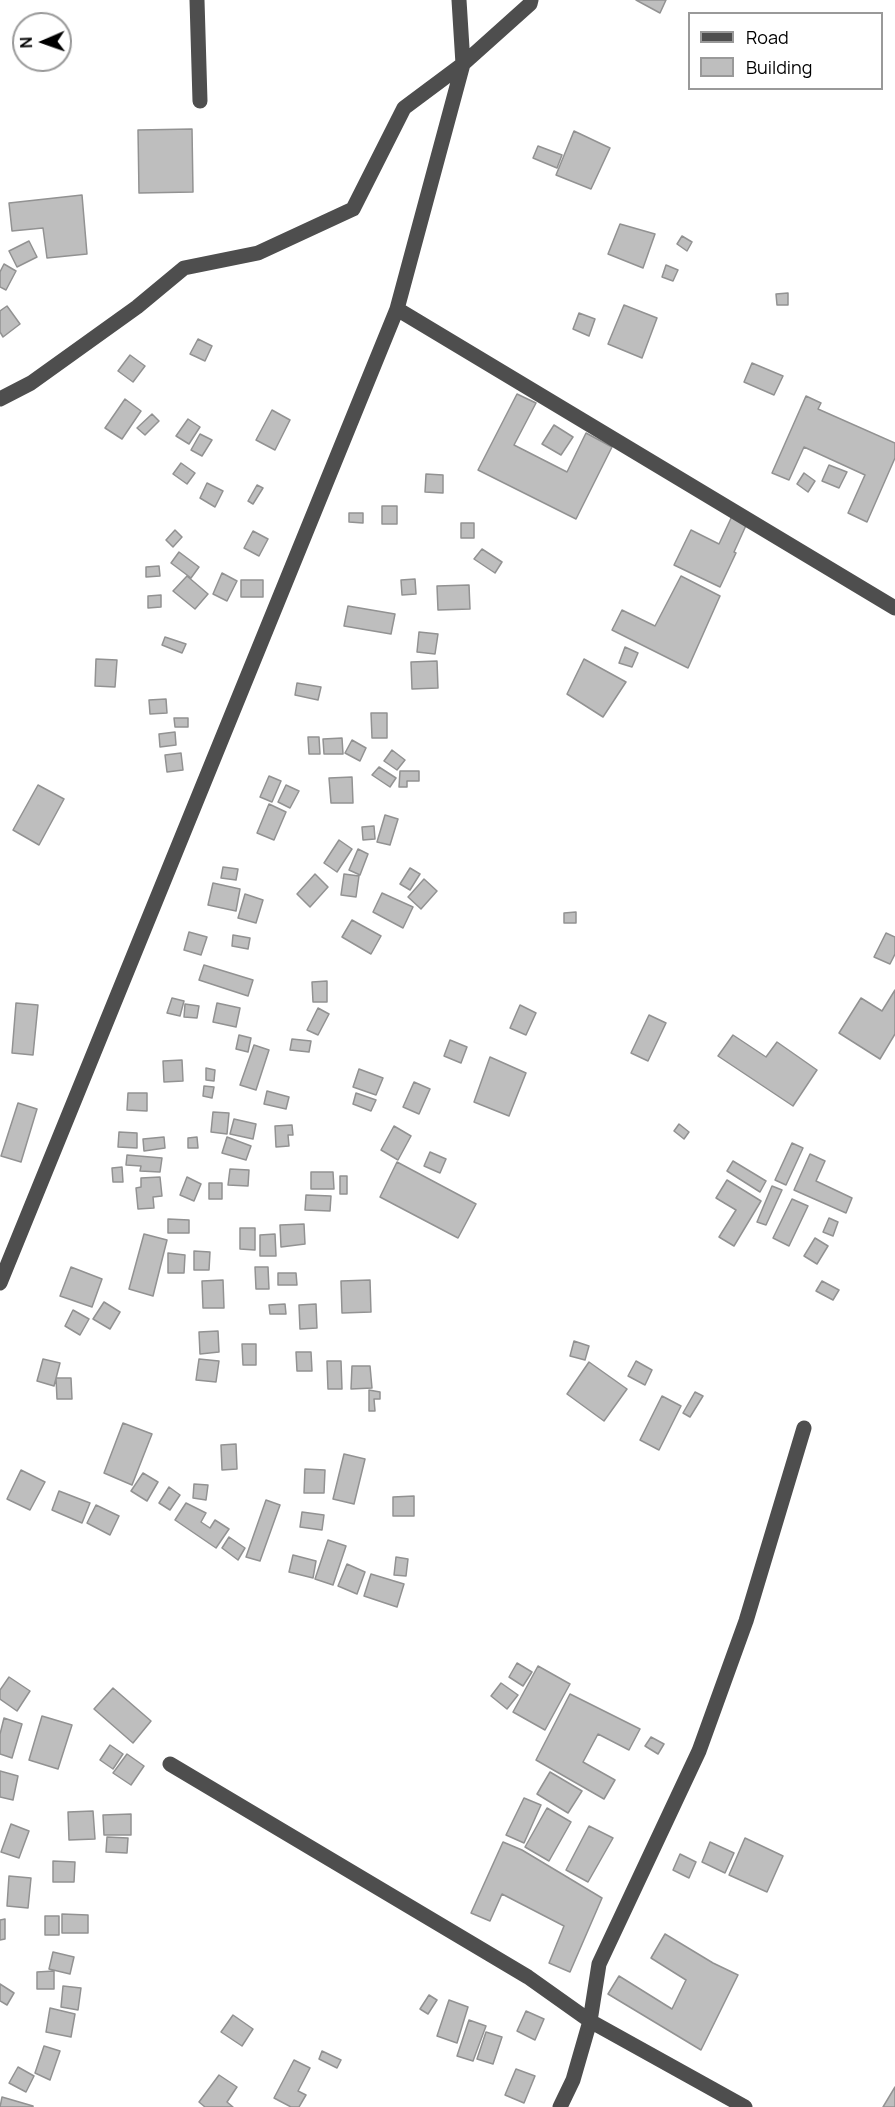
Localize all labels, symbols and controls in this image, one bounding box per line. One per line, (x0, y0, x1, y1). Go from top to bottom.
north arrow (12, 12, 72, 72)
legend (688, 12, 883, 90)
text: Road (746, 25, 789, 49)
text: N (15, 36, 37, 49)
text: Building (746, 55, 812, 79)

